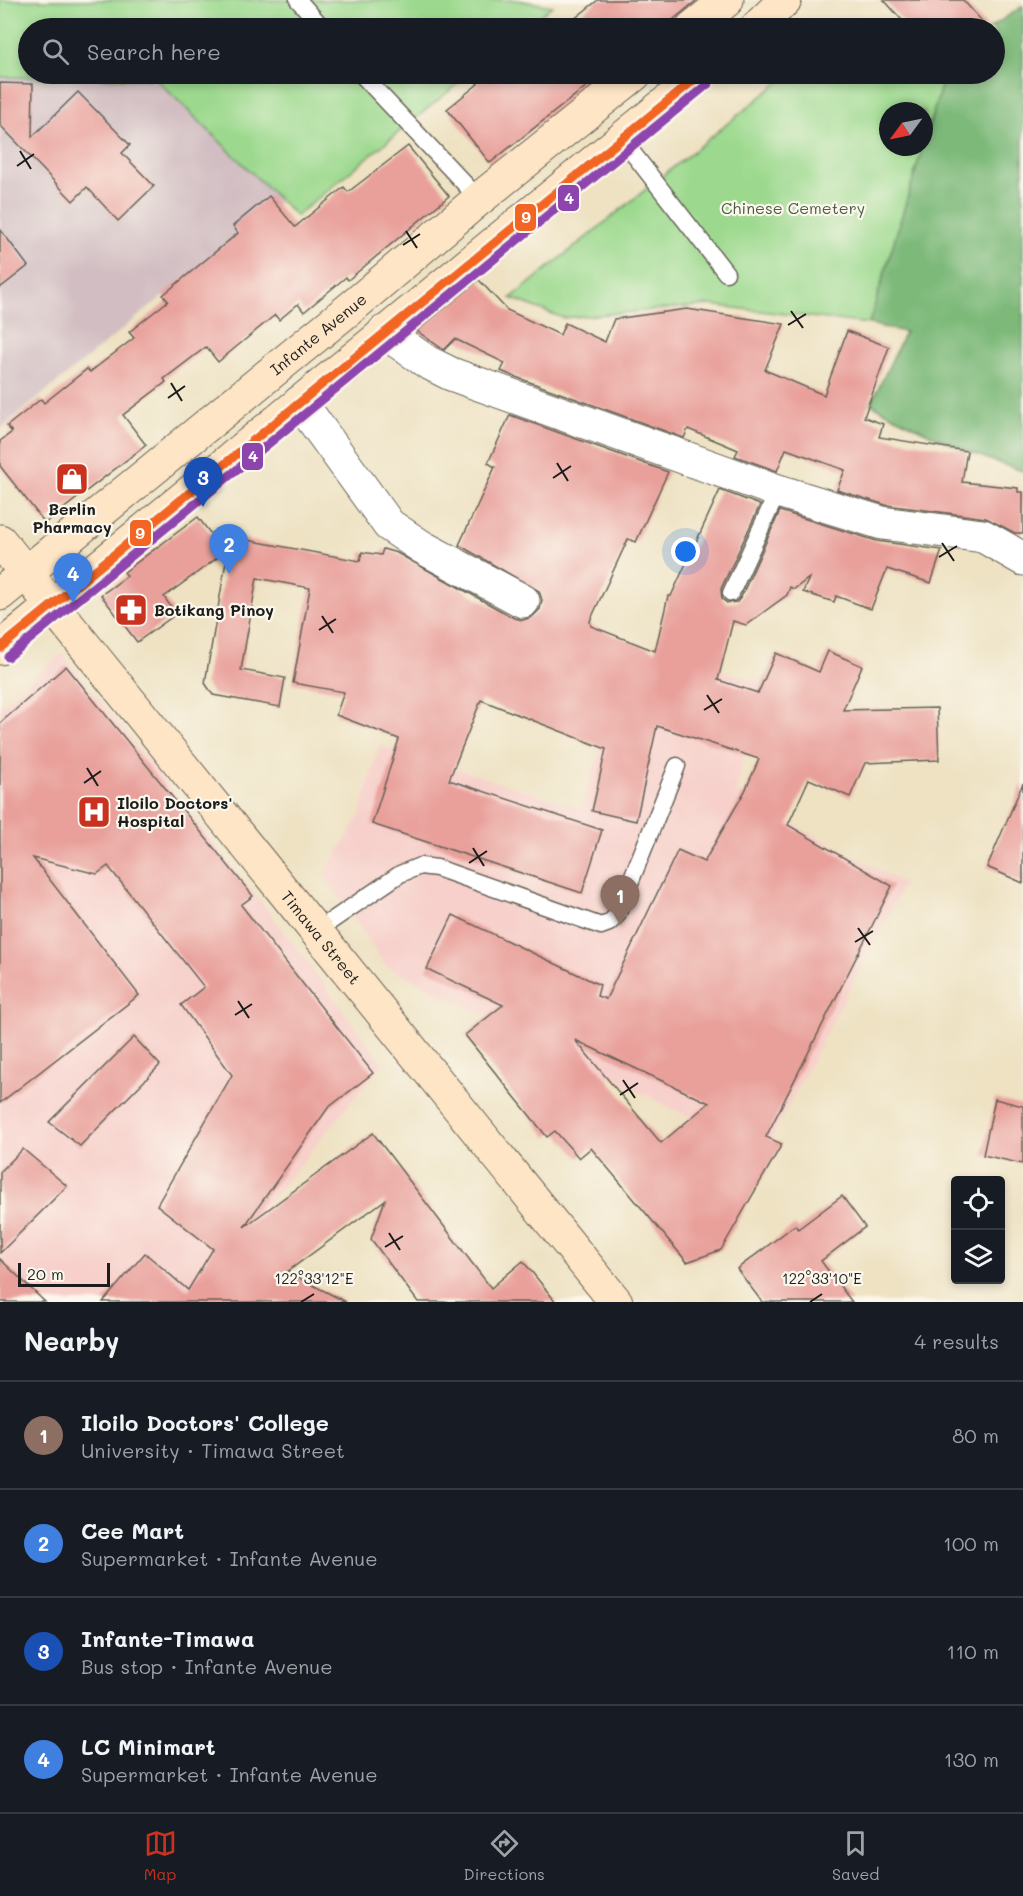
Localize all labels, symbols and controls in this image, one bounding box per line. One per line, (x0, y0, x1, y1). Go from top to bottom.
search box (18, 18, 1005, 84)
icon: search (39, 35, 72, 68)
text: Search here (87, 37, 221, 66)
north arrow (879, 102, 933, 156)
line badge: 4 (557, 184, 580, 212)
text: 4 (564, 187, 574, 208)
park label: Chinese Cemetery (721, 197, 865, 218)
line badge: 9 (514, 203, 537, 232)
text: 9 (521, 206, 531, 227)
street label: Infante Avenue (266, 288, 371, 379)
line badge: 4 (241, 442, 264, 471)
text: 4 (248, 445, 258, 466)
pin: 3 (184, 458, 222, 507)
shop icon: Berlin Pharmacy (54, 461, 90, 497)
place label: Berlin Pharmacy (32, 498, 112, 537)
line badge: 9 (129, 519, 152, 547)
text: 9 (135, 522, 145, 543)
pin: 2 (210, 524, 248, 574)
your location (671, 537, 700, 566)
pin: 4 (54, 554, 92, 603)
pharmacy icon: Botikang Pinoy (113, 592, 149, 628)
place label: Botikang Pinoy (154, 599, 274, 620)
place label: Iloilo Doctors' Hospital (117, 792, 233, 831)
hospital icon: Iloilo Doctors' Hospital (76, 794, 112, 830)
pin: 1 (600, 876, 640, 925)
street label: Timawa Street (277, 886, 366, 988)
map controls (951, 1176, 1005, 1284)
button: locate (951, 1176, 1005, 1230)
button: layers (951, 1230, 1005, 1284)
scale bar (18, 1260, 110, 1288)
text: 20 m (27, 1263, 64, 1284)
text: 122°33'12"E (274, 1268, 354, 1288)
text: 122°33'10"E (782, 1268, 862, 1288)
text: Nearby (24, 1324, 119, 1358)
text: 4 results (914, 1328, 999, 1354)
text: Iloilo Doctors' College (81, 1408, 329, 1437)
text: 1 (39, 1422, 48, 1448)
text: 80 m (952, 1422, 999, 1448)
text: University · Timawa Street (81, 1437, 345, 1463)
text: Cee Mart (81, 1516, 184, 1545)
text: 2 (38, 1530, 49, 1556)
text: 100 m (943, 1530, 999, 1556)
text: Supermarket · Infante Avenue (81, 1545, 378, 1571)
text: Infante-Timawa (81, 1624, 254, 1653)
text: 3 (38, 1638, 50, 1664)
text: 110 m (946, 1638, 999, 1664)
text: Bus stop · Infante Avenue (81, 1653, 333, 1679)
text: LC Minimart (81, 1732, 216, 1761)
text: 4 (37, 1746, 50, 1772)
text: 130 m (944, 1746, 999, 1772)
text: Supermarket · Infante Avenue (81, 1761, 378, 1787)
tab: Map (144, 1827, 177, 1884)
tab: Directions (464, 1827, 545, 1884)
tab: Saved (832, 1827, 879, 1884)

